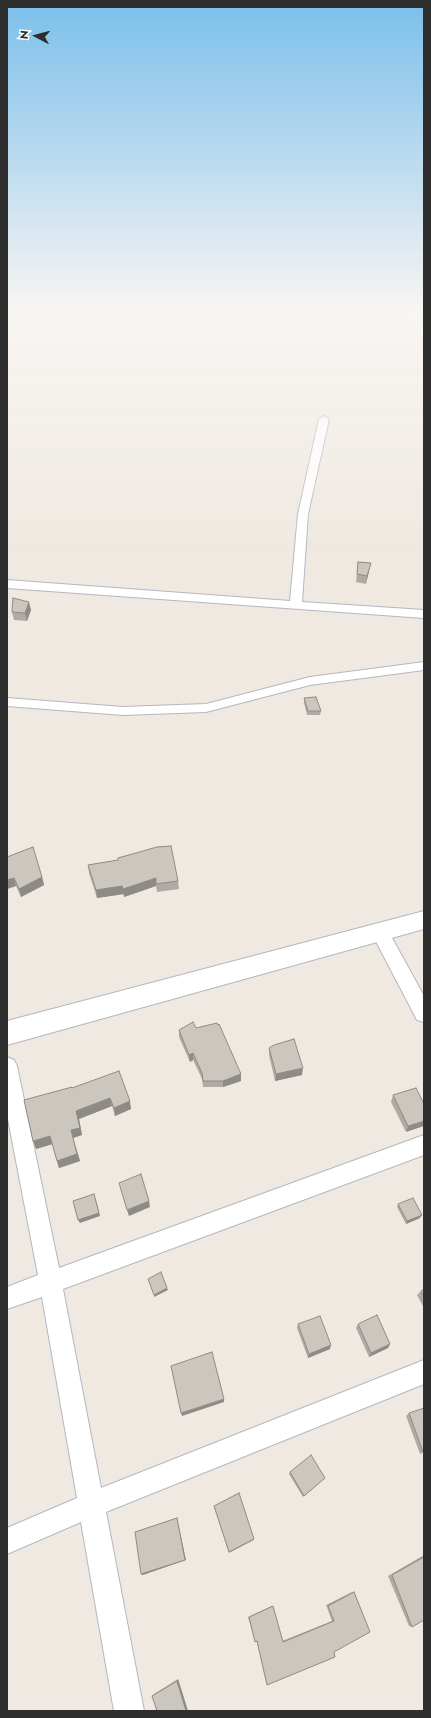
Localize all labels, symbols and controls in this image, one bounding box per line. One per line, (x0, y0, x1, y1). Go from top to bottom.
north arrow (16, 16, 56, 56)
text: N (16, 30, 32, 40)

